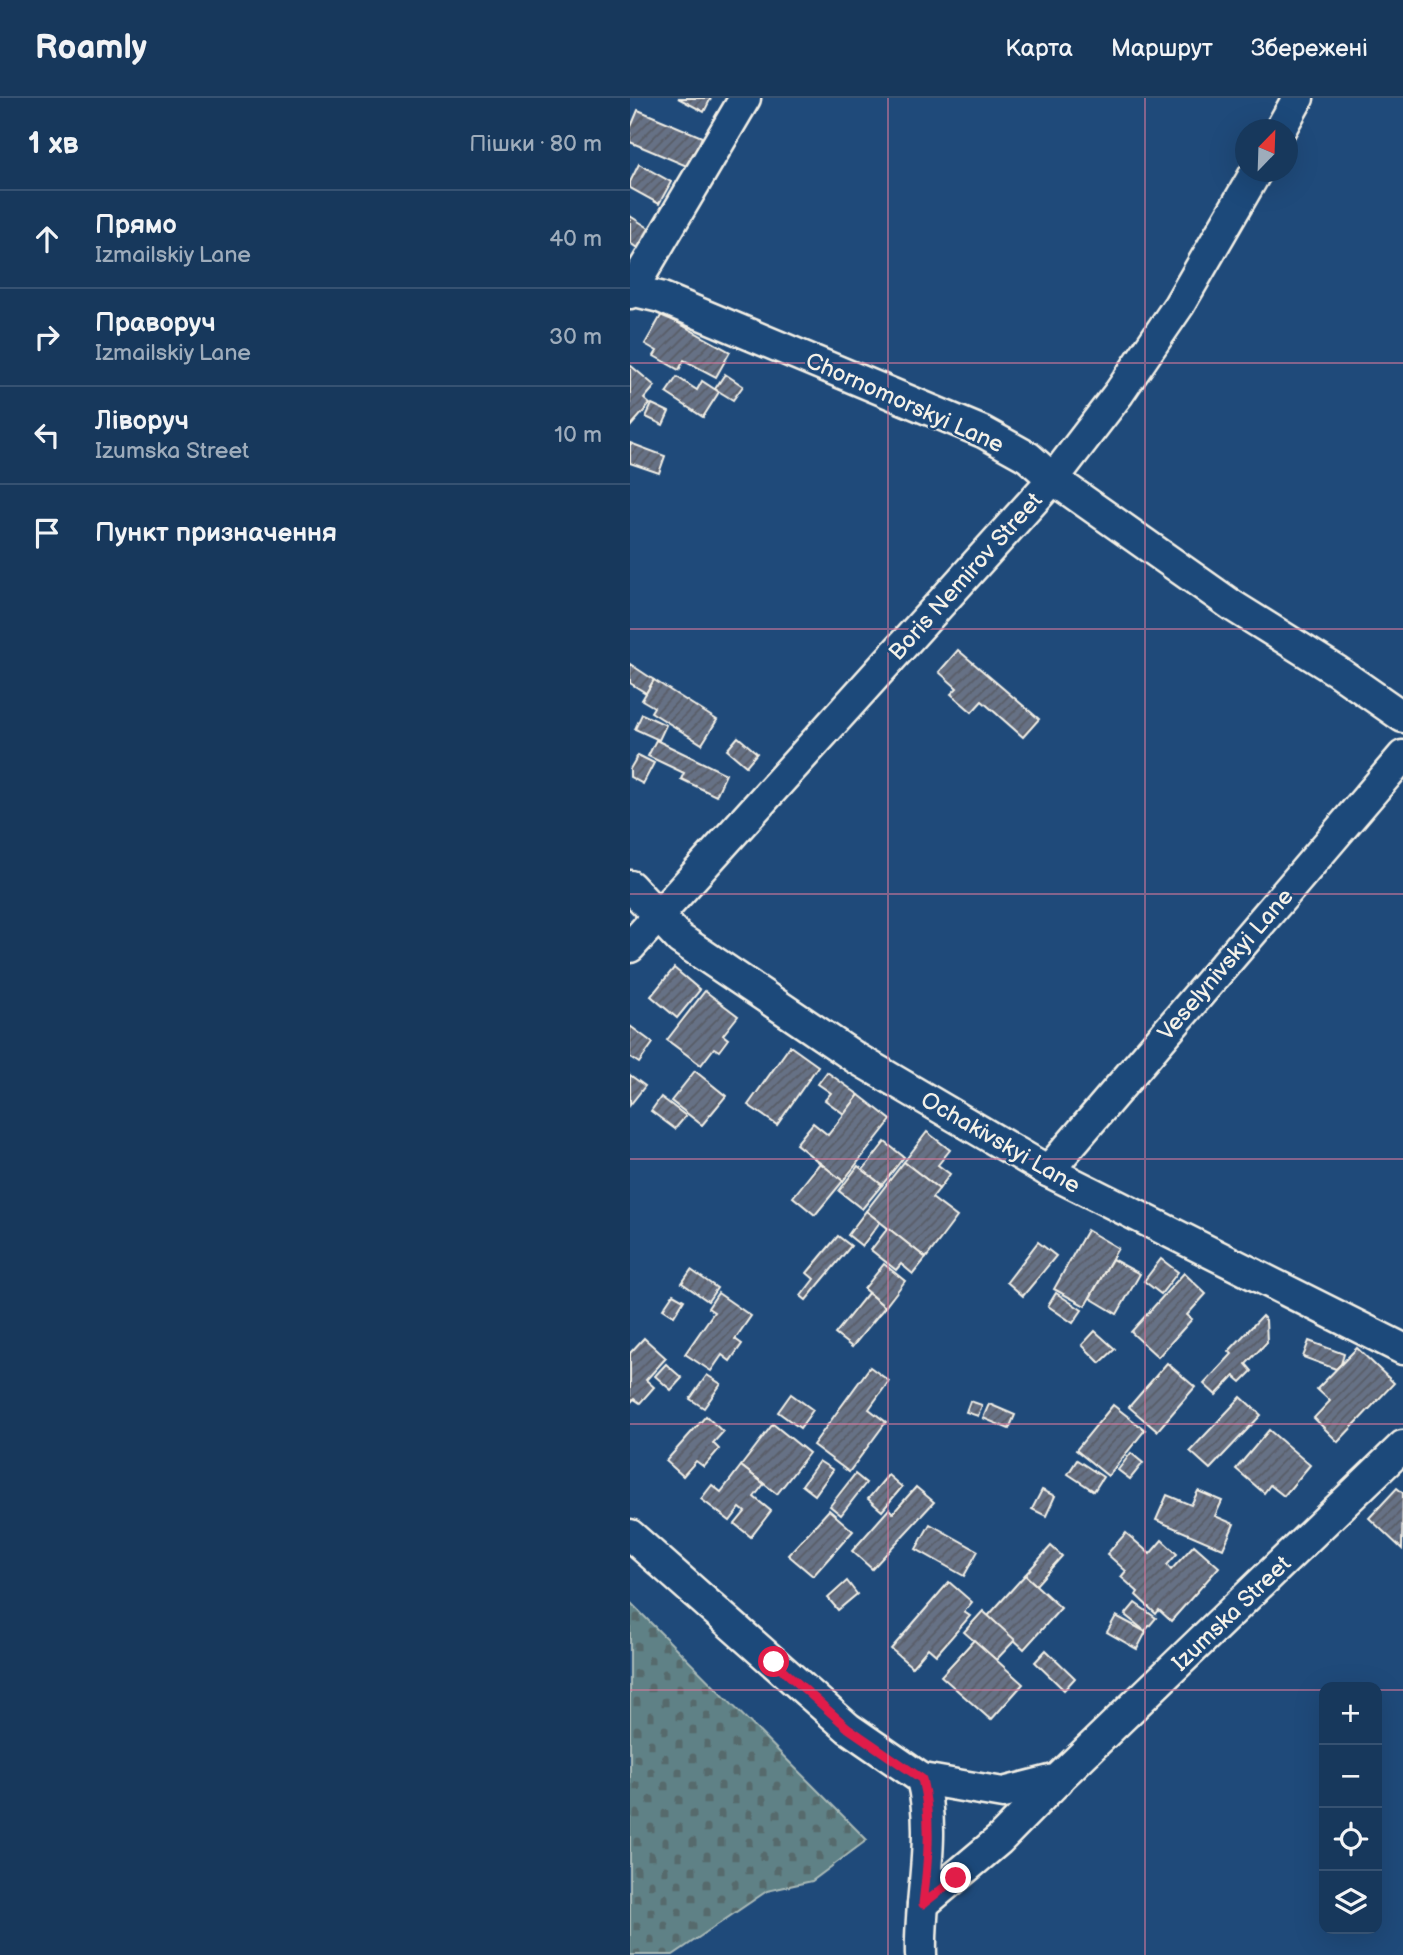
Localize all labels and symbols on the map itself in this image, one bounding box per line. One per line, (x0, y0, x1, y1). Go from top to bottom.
north arrow (1235, 119, 1298, 182)
street label: Chornomorskyi Lane (801, 347, 1008, 459)
street label: Boris Nemirov Street (883, 487, 1048, 666)
street label: Veselynivskyi Lane (1152, 883, 1299, 1046)
street label: Ochakivskyi Lane (916, 1086, 1085, 1200)
street label: Izumska Street (1167, 1550, 1297, 1677)
route start (758, 1646, 789, 1677)
route end (940, 1862, 971, 1893)

